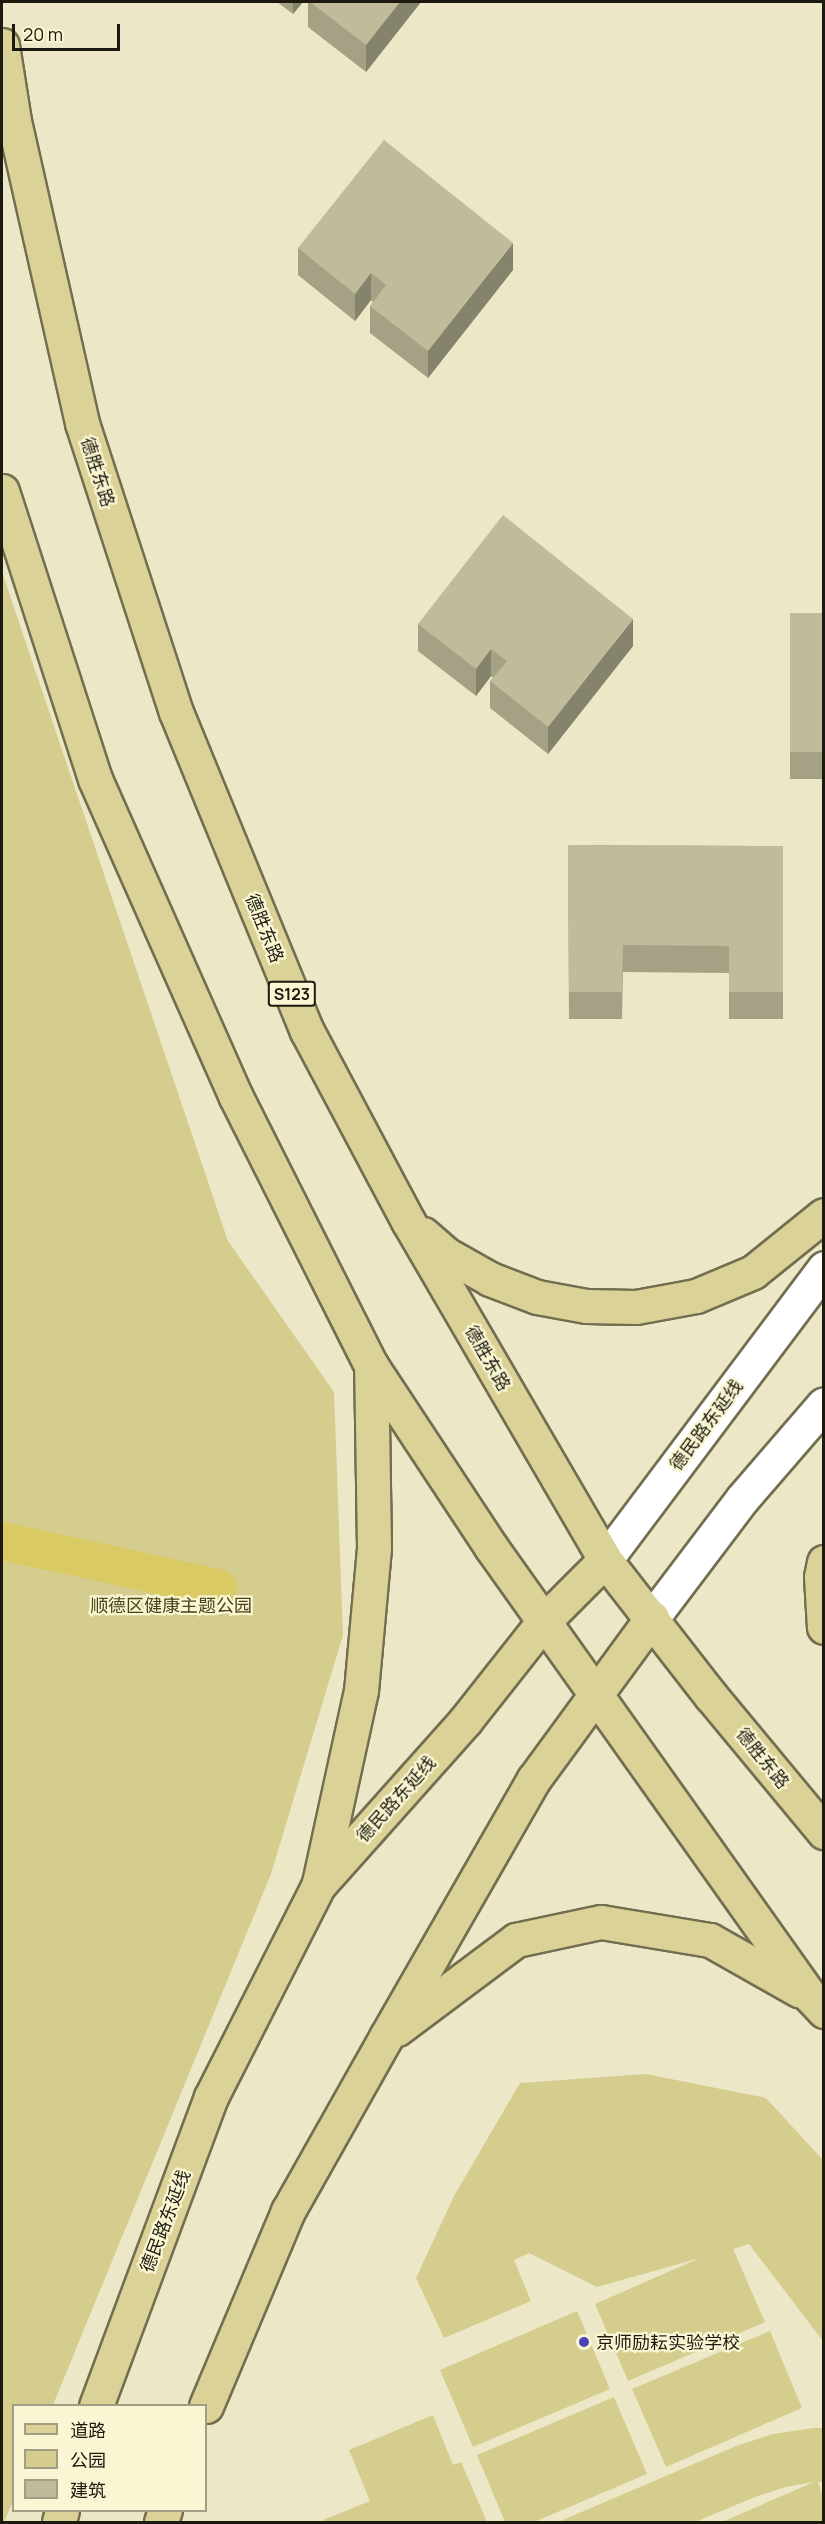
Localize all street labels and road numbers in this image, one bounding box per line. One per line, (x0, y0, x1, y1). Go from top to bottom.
street label: 德胜东路 (77, 434, 119, 510)
street label: 德胜东路 (242, 891, 288, 965)
road number: S123 (266, 981, 318, 1007)
street label: 德胜东路 (461, 1321, 515, 1395)
street label: 德民路东延线 (665, 1375, 747, 1475)
street label: 德胜东路 (732, 1723, 794, 1793)
street label: 德民路东延线 (352, 1752, 440, 1846)
street label: 德民路东延线 (136, 2167, 194, 2275)

